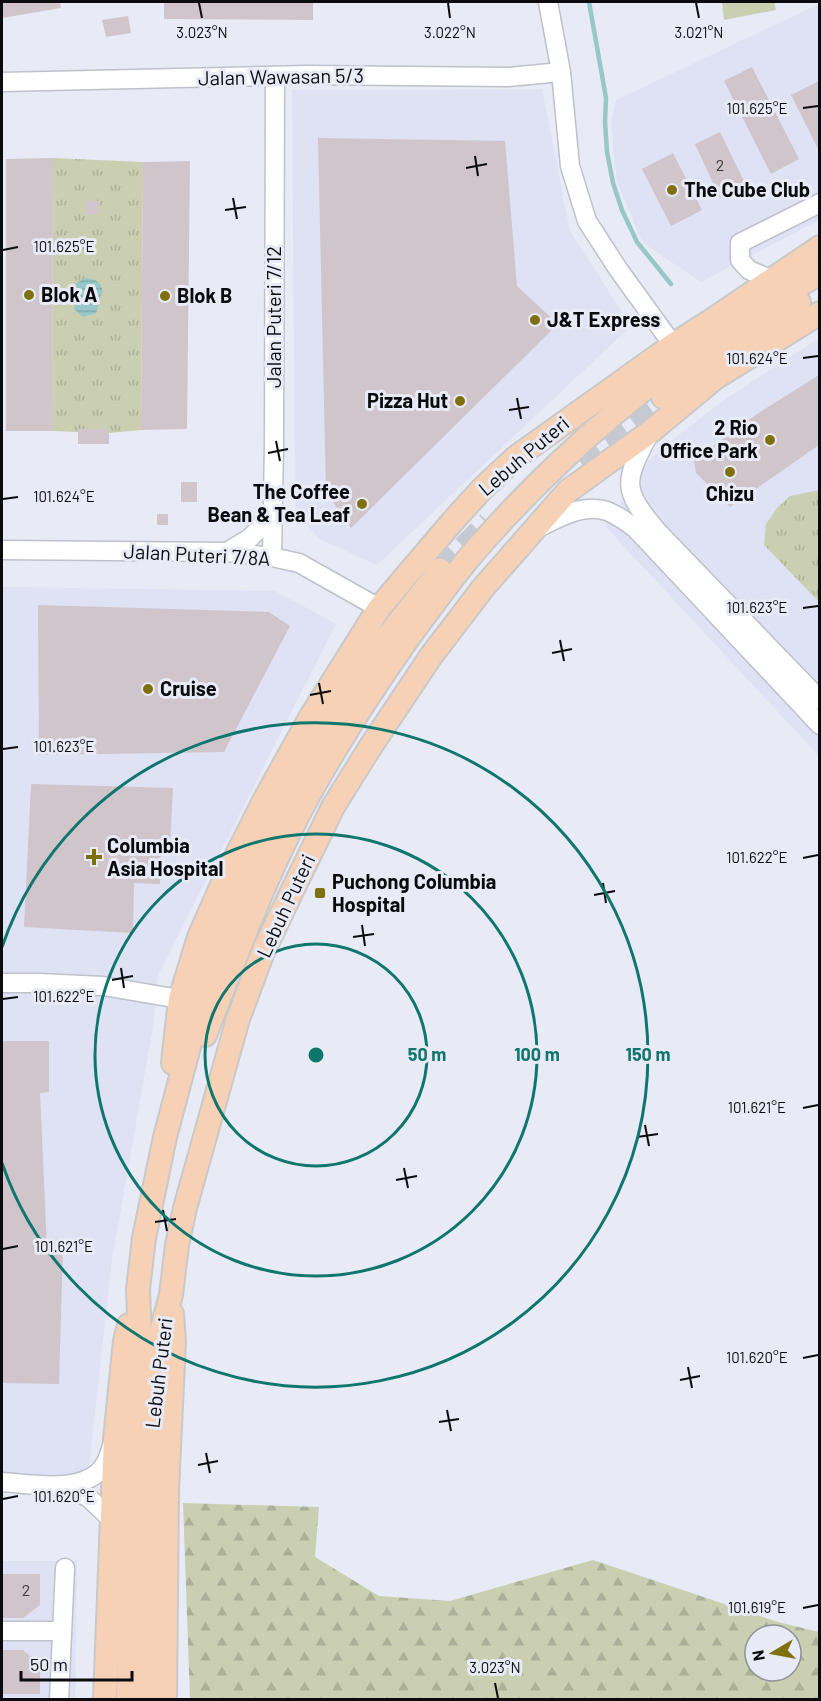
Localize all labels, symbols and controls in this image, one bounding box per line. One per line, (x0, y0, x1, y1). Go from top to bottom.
text: 3.023°N (176, 23, 228, 41)
text: 3.022°N (424, 23, 476, 41)
text: 3.021°N (675, 23, 723, 41)
street label: Jalan Wawasan 5/3 (198, 63, 364, 89)
text: 101.625°E (727, 99, 788, 117)
house number: 2 (716, 155, 724, 174)
place label: The Cube Club (684, 177, 810, 201)
marker: The Cube Club (665, 183, 679, 197)
text: 101.625°E (34, 237, 95, 255)
street label: Jalan Puteri 7/12 (261, 246, 285, 388)
place label: Blok A (41, 282, 98, 306)
place label: Blok B (177, 283, 232, 307)
marker: Blok A (22, 288, 36, 302)
marker: Blok B (158, 289, 172, 303)
place label: J&T Express (547, 307, 660, 331)
marker: J&T Express (528, 313, 542, 327)
text: 101.624°E (726, 349, 788, 367)
place label: Pizza Hut (367, 388, 448, 412)
marker: Pizza Hut (453, 394, 467, 408)
street label: Lebuh Puteri (473, 410, 574, 500)
place label: 2 Rio Office Park (660, 415, 758, 462)
marker: 2 Rio Office Park (763, 433, 777, 447)
marker: Chizu (723, 465, 737, 479)
place label: The Coffee Bean & Tea Leaf (207, 479, 350, 526)
place label: Chizu (706, 481, 754, 505)
text: 101.624°E (33, 487, 95, 505)
marker: The Coffee Bean & Tea Leaf (355, 497, 369, 511)
street label: Jalan Puteri 7/8A (123, 538, 271, 570)
text: 101.623°E (727, 598, 787, 616)
place label: Cruise (160, 676, 217, 700)
marker: Cruise (141, 682, 155, 696)
text: 101.623°E (34, 737, 94, 755)
place label: Columbia Asia Hospital (107, 833, 223, 880)
marker: Columbia Asia Hospital (85, 848, 103, 866)
text: 101.622°E (726, 848, 788, 866)
street label: Lebuh Puteri (251, 850, 319, 961)
place label: Puchong Columbia Hospital (332, 869, 496, 916)
marker: Puchong Columbia Hospital (313, 886, 327, 900)
text: 101.622°E (33, 987, 95, 1005)
text: 50 m (408, 1043, 446, 1065)
text: 100 m (514, 1043, 560, 1065)
text: 150 m (626, 1043, 670, 1065)
centre of rings (306, 1045, 326, 1065)
text: 101.621°E (728, 1098, 786, 1116)
text: 101.621°E (35, 1237, 93, 1255)
street label: Lebuh Puteri (139, 1316, 177, 1429)
text: 101.620°E (726, 1348, 788, 1366)
text: 101.620°E (33, 1487, 95, 1505)
house number: 2 (22, 1580, 30, 1599)
text: 101.619°E (728, 1598, 786, 1616)
north arrow (743, 1623, 803, 1683)
scale bar (21, 1644, 132, 1682)
text: N (747, 1649, 768, 1663)
text: 50 m (30, 1653, 68, 1675)
text: 3.023°N (469, 1658, 521, 1676)

